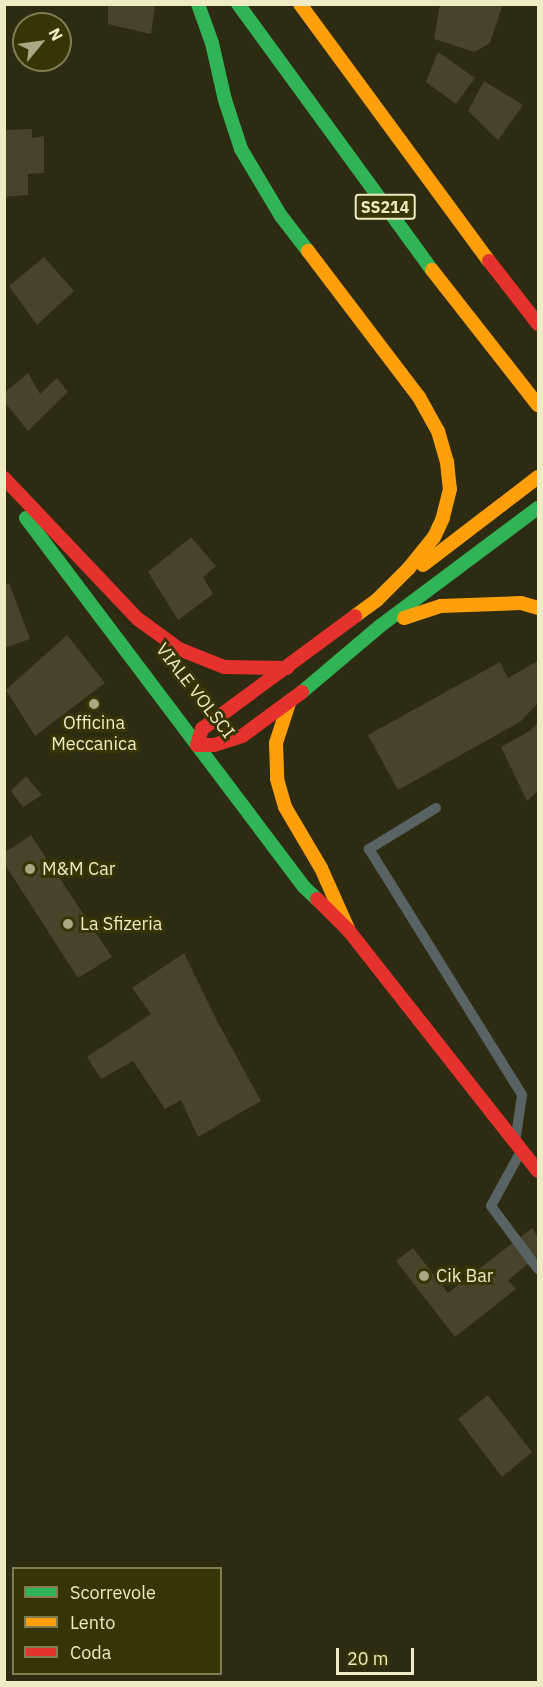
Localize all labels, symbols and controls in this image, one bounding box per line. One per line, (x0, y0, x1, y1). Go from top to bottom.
north arrow (12, 12, 72, 72)
text: N (44, 24, 68, 44)
road number: SS214 (354, 194, 416, 220)
street label: VIALE VOLSCI (151, 639, 239, 743)
marker: Officina Meccanica (87, 697, 101, 711)
place label: Officina Meccanica (51, 713, 137, 756)
place label: M&M Car (42, 858, 115, 880)
marker: M&M Car (23, 862, 37, 876)
place label: La Sfizeria (80, 913, 162, 935)
marker: La Sfizeria (61, 917, 75, 931)
place label: Cik Bar (436, 1265, 493, 1287)
marker: Cik Bar (417, 1269, 431, 1283)
legend (12, 1567, 222, 1675)
text: Scorrevole (70, 1581, 156, 1604)
text: Lento (70, 1611, 115, 1634)
scale bar (339, 1636, 417, 1674)
text: Coda (70, 1641, 111, 1664)
text: 20 m (347, 1647, 389, 1670)

